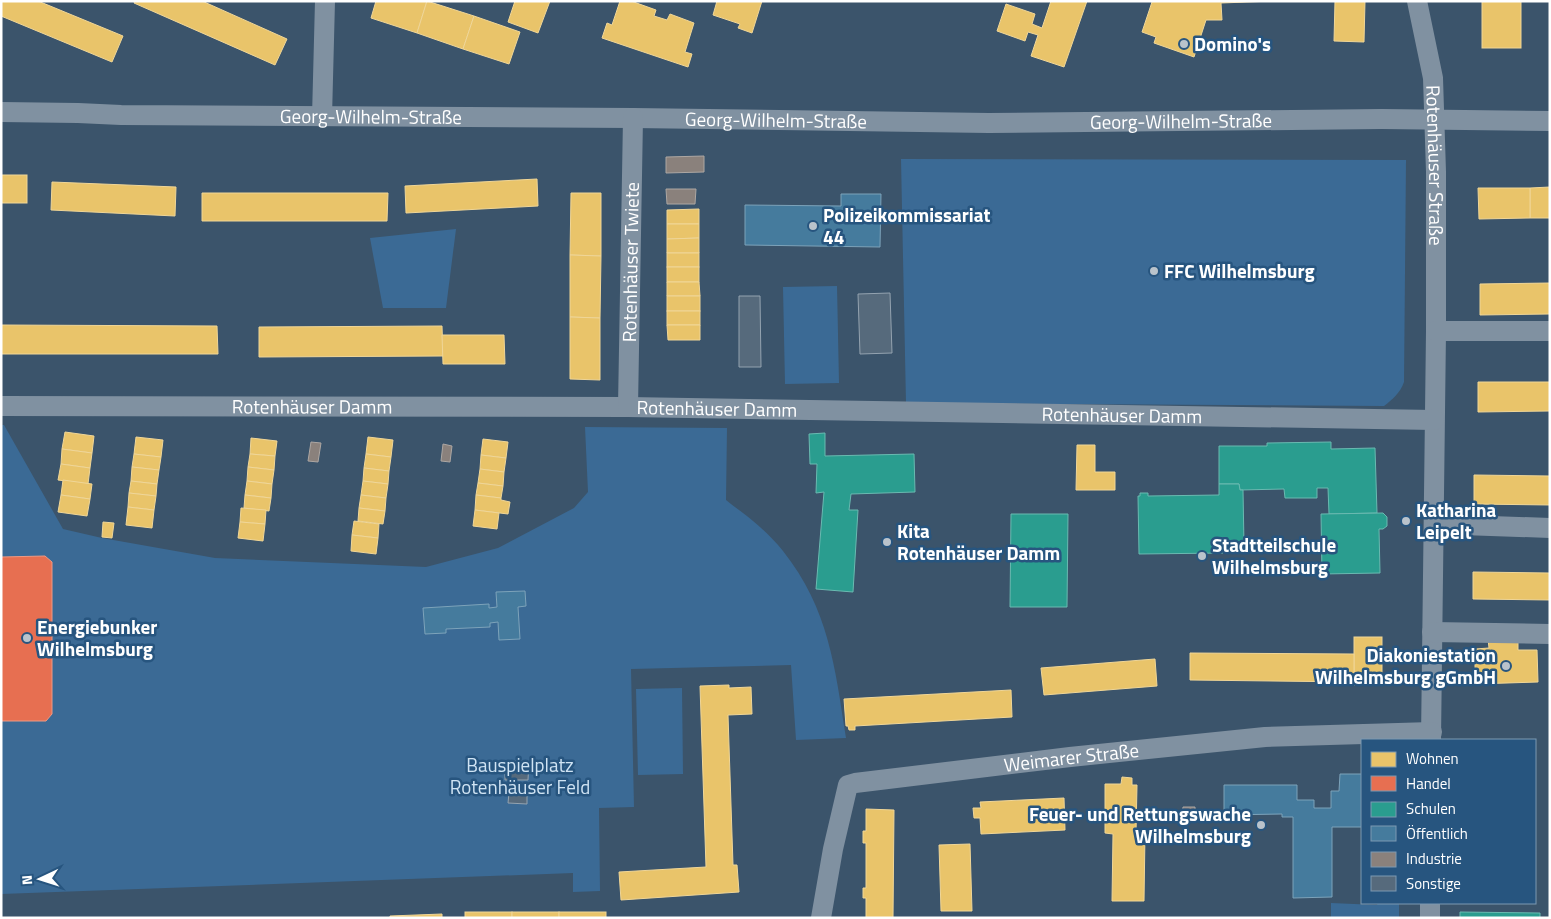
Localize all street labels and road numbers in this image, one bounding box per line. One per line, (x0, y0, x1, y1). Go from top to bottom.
street label: Rotenhäuser Straße (1419, 85, 1451, 246)
street label: Georg-Wilhelm-Straße (280, 101, 462, 131)
street label: Georg-Wilhelm-Straße (685, 104, 867, 135)
street label: Georg-Wilhelm-Straße (1090, 105, 1272, 136)
street label: Rotenhäuser Twiete (614, 182, 646, 342)
street label: Rotenhäuser Damm (232, 391, 392, 421)
street label: Rotenhäuser Damm (636, 392, 798, 424)
street label: Rotenhäuser Damm (1041, 399, 1202, 430)
street label: Weimarer Straße (1002, 735, 1140, 779)

